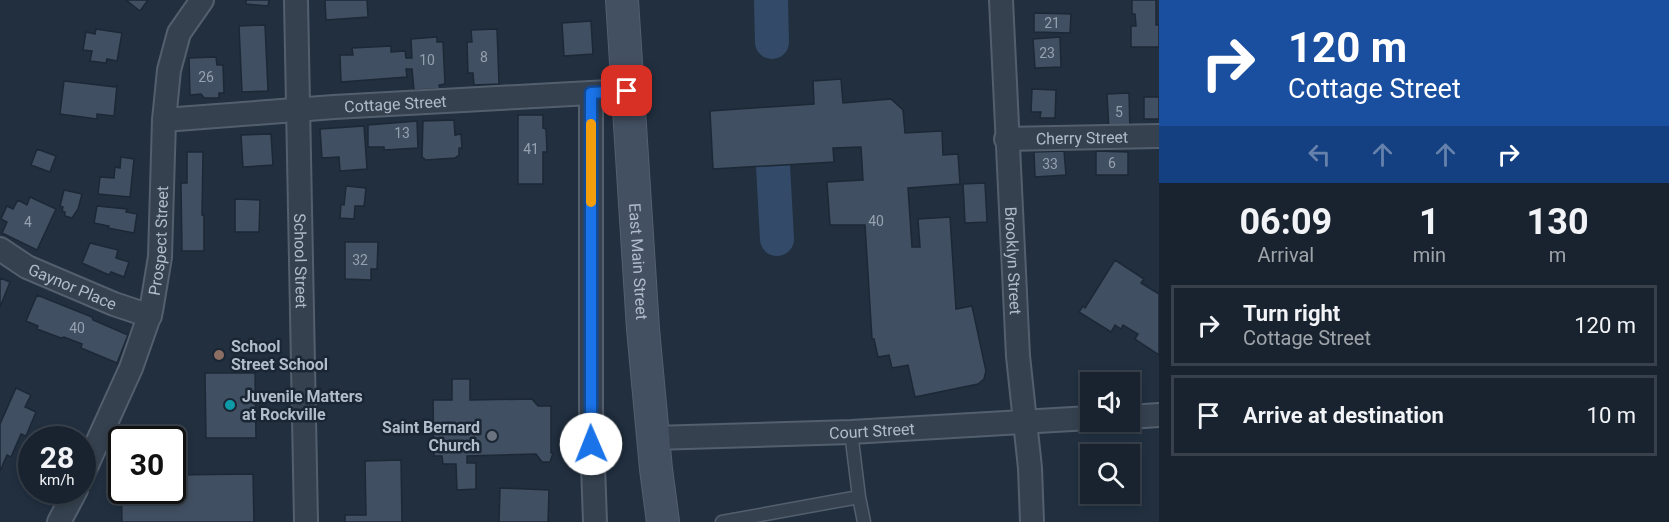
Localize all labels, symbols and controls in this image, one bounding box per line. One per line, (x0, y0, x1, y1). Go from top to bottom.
house number: 21 (1044, 15, 1060, 31)
text: 120 m (1288, 23, 1407, 72)
icon: right (1189, 24, 1267, 102)
house number: 23 (1039, 45, 1055, 61)
house number: 8 (480, 49, 488, 65)
house number: 10 (419, 52, 435, 68)
pin (601, 65, 652, 116)
house number: 26 (198, 69, 214, 85)
text: Cottage Street (1288, 73, 1461, 105)
icon: arrive (610, 74, 643, 107)
street label: Cottage Street (344, 91, 447, 116)
house number: 5 (1115, 104, 1123, 120)
house number: 13 (394, 125, 410, 141)
street label: Cherry Street (1036, 127, 1128, 148)
icon: left (1303, 138, 1336, 171)
icon: ahead (1366, 138, 1399, 171)
icon: ahead (1429, 138, 1462, 171)
icon: right (1492, 138, 1525, 171)
house number: 41 (523, 141, 539, 157)
house number: 6 (1108, 155, 1116, 171)
house number: 33 (1042, 156, 1058, 172)
street label: Prospect Street (144, 185, 172, 297)
text: 06:09 (1239, 201, 1332, 243)
text: 1 (1419, 201, 1440, 243)
text: 130 (1527, 201, 1589, 243)
street label: East Main Street (625, 203, 652, 320)
street label: Brooklyn Street (1001, 206, 1026, 315)
street label: School Street (291, 213, 311, 309)
house number: 40 (868, 213, 884, 229)
house number: 4 (24, 214, 32, 230)
text: Arrival (1257, 243, 1314, 267)
text: min (1413, 243, 1446, 267)
text: m (1549, 243, 1566, 267)
house number: 32 (352, 252, 368, 268)
street label: Gaynor Place (26, 259, 120, 314)
text: Turn right (1243, 301, 1340, 326)
icon: right (1192, 309, 1225, 342)
text: 120 m (1574, 313, 1636, 338)
house number: 40 (69, 320, 85, 336)
text: Cottage Street (1243, 326, 1371, 350)
place label: School Street School (231, 337, 328, 374)
marker: School Street School (212, 348, 226, 362)
map controls (1080, 372, 1140, 504)
button: sound (1080, 372, 1140, 432)
place label: Juvenile Matters at Rockville (242, 387, 363, 424)
marker: Juvenile Matters at Rockville (223, 398, 237, 412)
icon: arrive (1192, 399, 1225, 432)
text: Arrive at destination (1243, 403, 1444, 428)
text: 10 m (1587, 403, 1636, 428)
position arrow (559, 412, 623, 476)
place label: Saint Bernard Church (382, 418, 480, 455)
street label: Court Street (829, 419, 915, 442)
speed limit sign: 30 (108, 426, 186, 504)
marker: Saint Bernard Church (485, 429, 499, 443)
text: 28 (40, 440, 74, 475)
button: search (1080, 444, 1140, 504)
text: km/h (39, 471, 75, 489)

